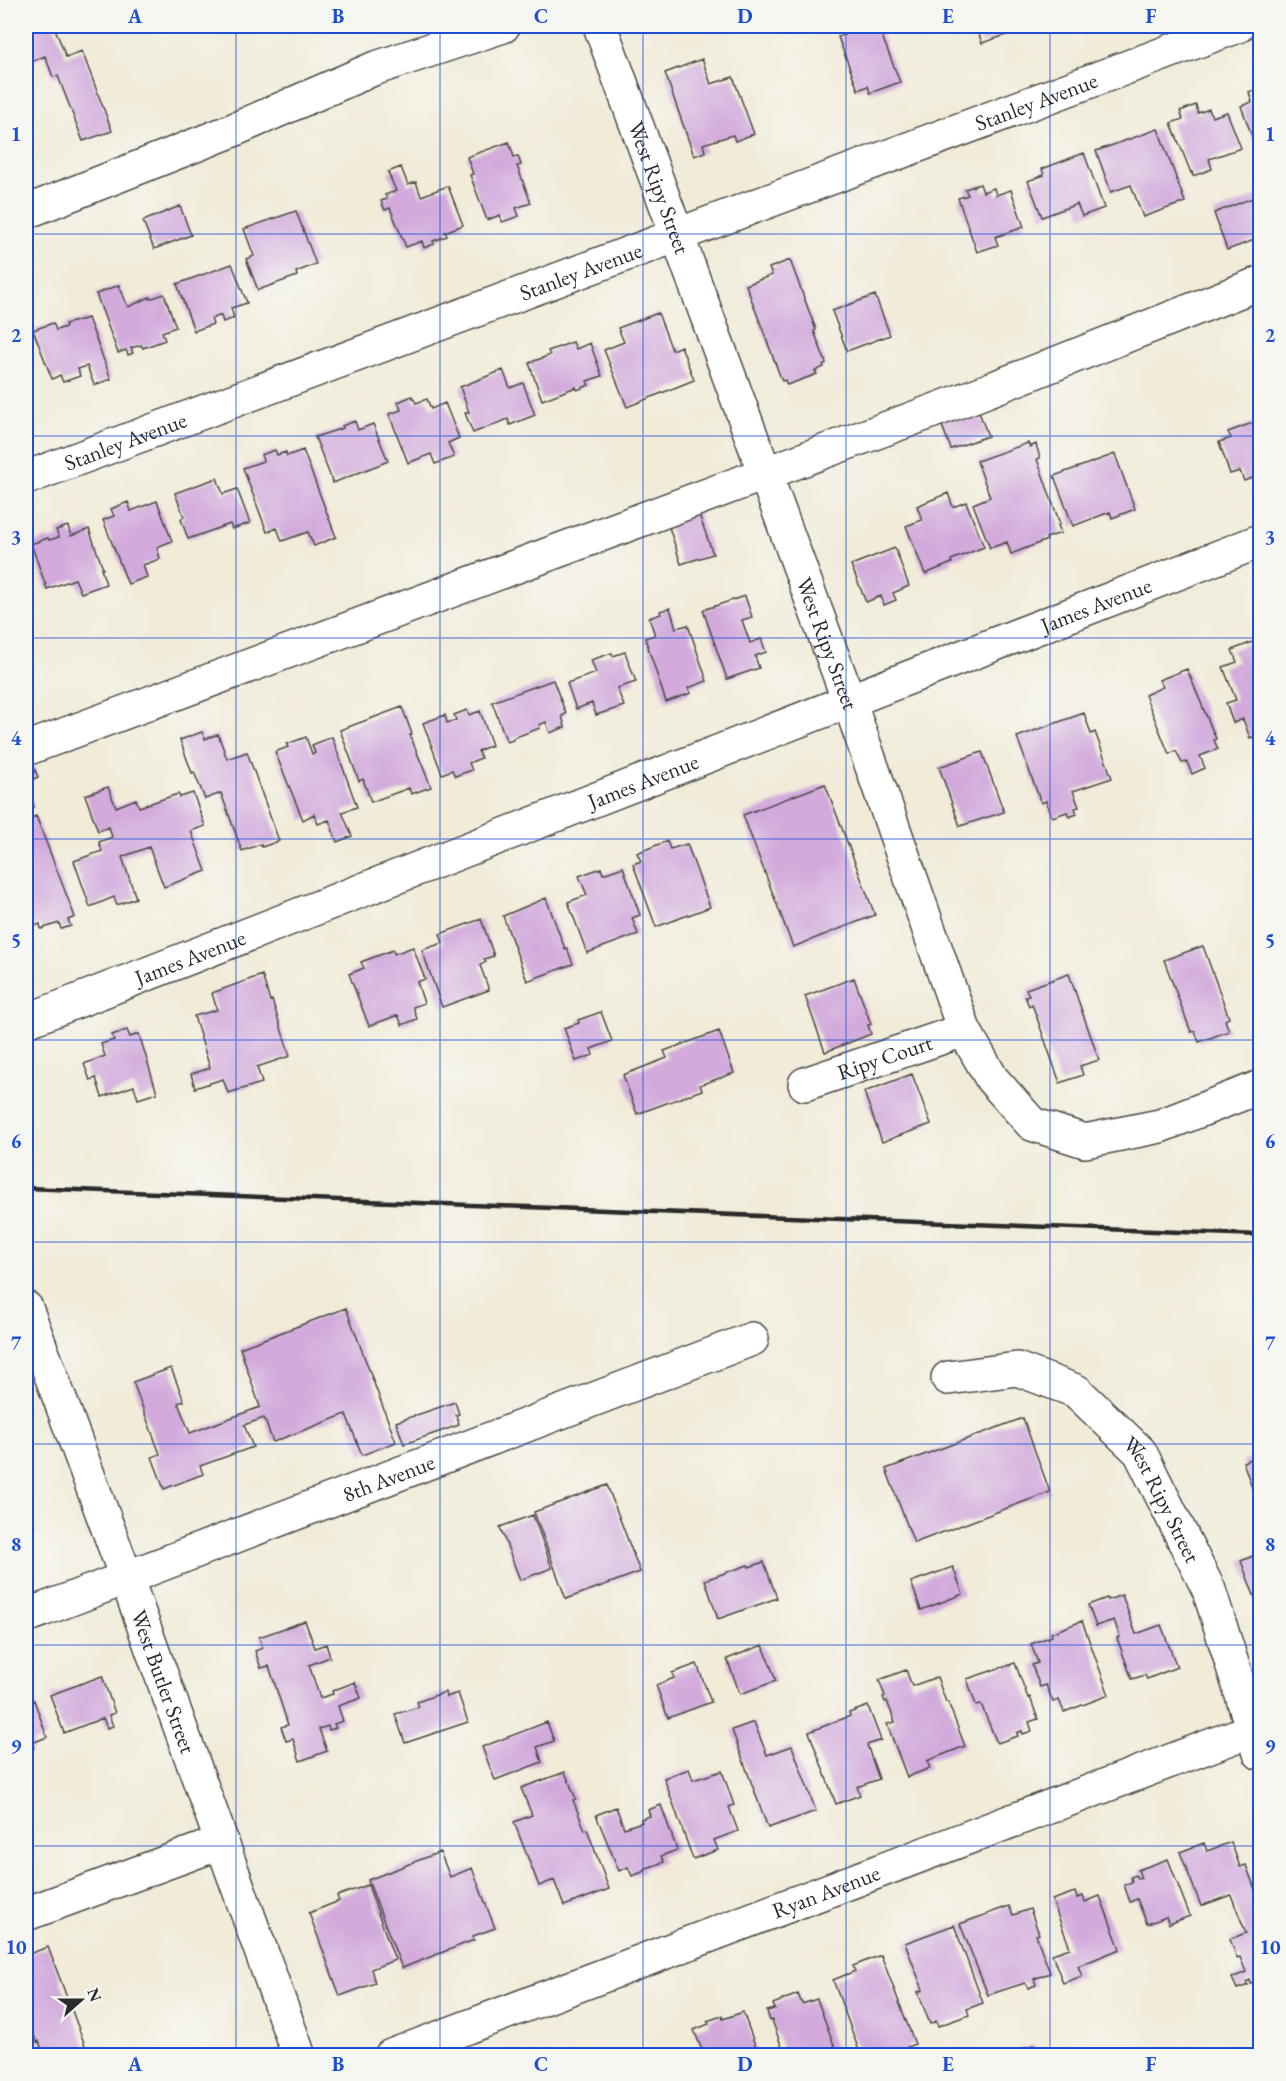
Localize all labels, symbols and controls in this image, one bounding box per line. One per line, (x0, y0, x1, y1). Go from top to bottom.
text: A (127, 3, 143, 29)
text: B (332, 3, 344, 29)
text: C (534, 3, 548, 29)
text: D (737, 3, 753, 29)
text: E (942, 3, 954, 29)
text: F (1146, 3, 1157, 29)
street label: Stanley Avenue (971, 65, 1102, 137)
street label: West Ripy Street (622, 117, 697, 258)
text: 1 (11, 121, 21, 147)
text: 1 (1265, 121, 1275, 147)
street label: Stanley Avenue (515, 235, 646, 307)
text: 2 (11, 322, 22, 348)
text: 2 (1265, 322, 1276, 348)
street label: Stanley Avenue (60, 405, 191, 477)
text: 3 (11, 524, 21, 550)
text: 3 (1265, 524, 1275, 550)
street label: James Avenue (1034, 570, 1156, 640)
street label: West Ripy Street (790, 573, 865, 714)
text: 4 (11, 725, 22, 751)
text: 4 (1265, 725, 1276, 751)
street label: James Avenue (581, 746, 703, 816)
street label: James Avenue (129, 922, 250, 993)
text: 5 (11, 927, 21, 953)
text: 5 (1265, 927, 1275, 953)
street label: Ripy Court (833, 1027, 936, 1087)
text: 6 (11, 1128, 22, 1154)
text: 6 (1265, 1128, 1276, 1154)
text: 7 (11, 1330, 22, 1356)
text: 7 (1265, 1330, 1276, 1356)
street label: West Ripy Street (1117, 1429, 1207, 1567)
street label: 8th Avenue (338, 1447, 439, 1508)
text: 8 (11, 1531, 21, 1557)
text: 8 (1265, 1531, 1275, 1557)
street label: West Butler Street (125, 1606, 203, 1757)
text: 9 (11, 1733, 22, 1759)
text: 9 (1265, 1733, 1276, 1759)
street label: Ryan Avenue (768, 1858, 884, 1925)
text: 10 (5, 1934, 27, 1960)
text: 10 (1259, 1934, 1281, 1960)
north arrow (51, 1970, 111, 2030)
text: N (82, 1985, 107, 2005)
text: A (127, 2051, 143, 2077)
text: B (332, 2051, 344, 2077)
text: C (534, 2051, 548, 2077)
text: D (737, 2051, 753, 2077)
text: E (942, 2051, 954, 2077)
text: F (1146, 2051, 1157, 2077)

